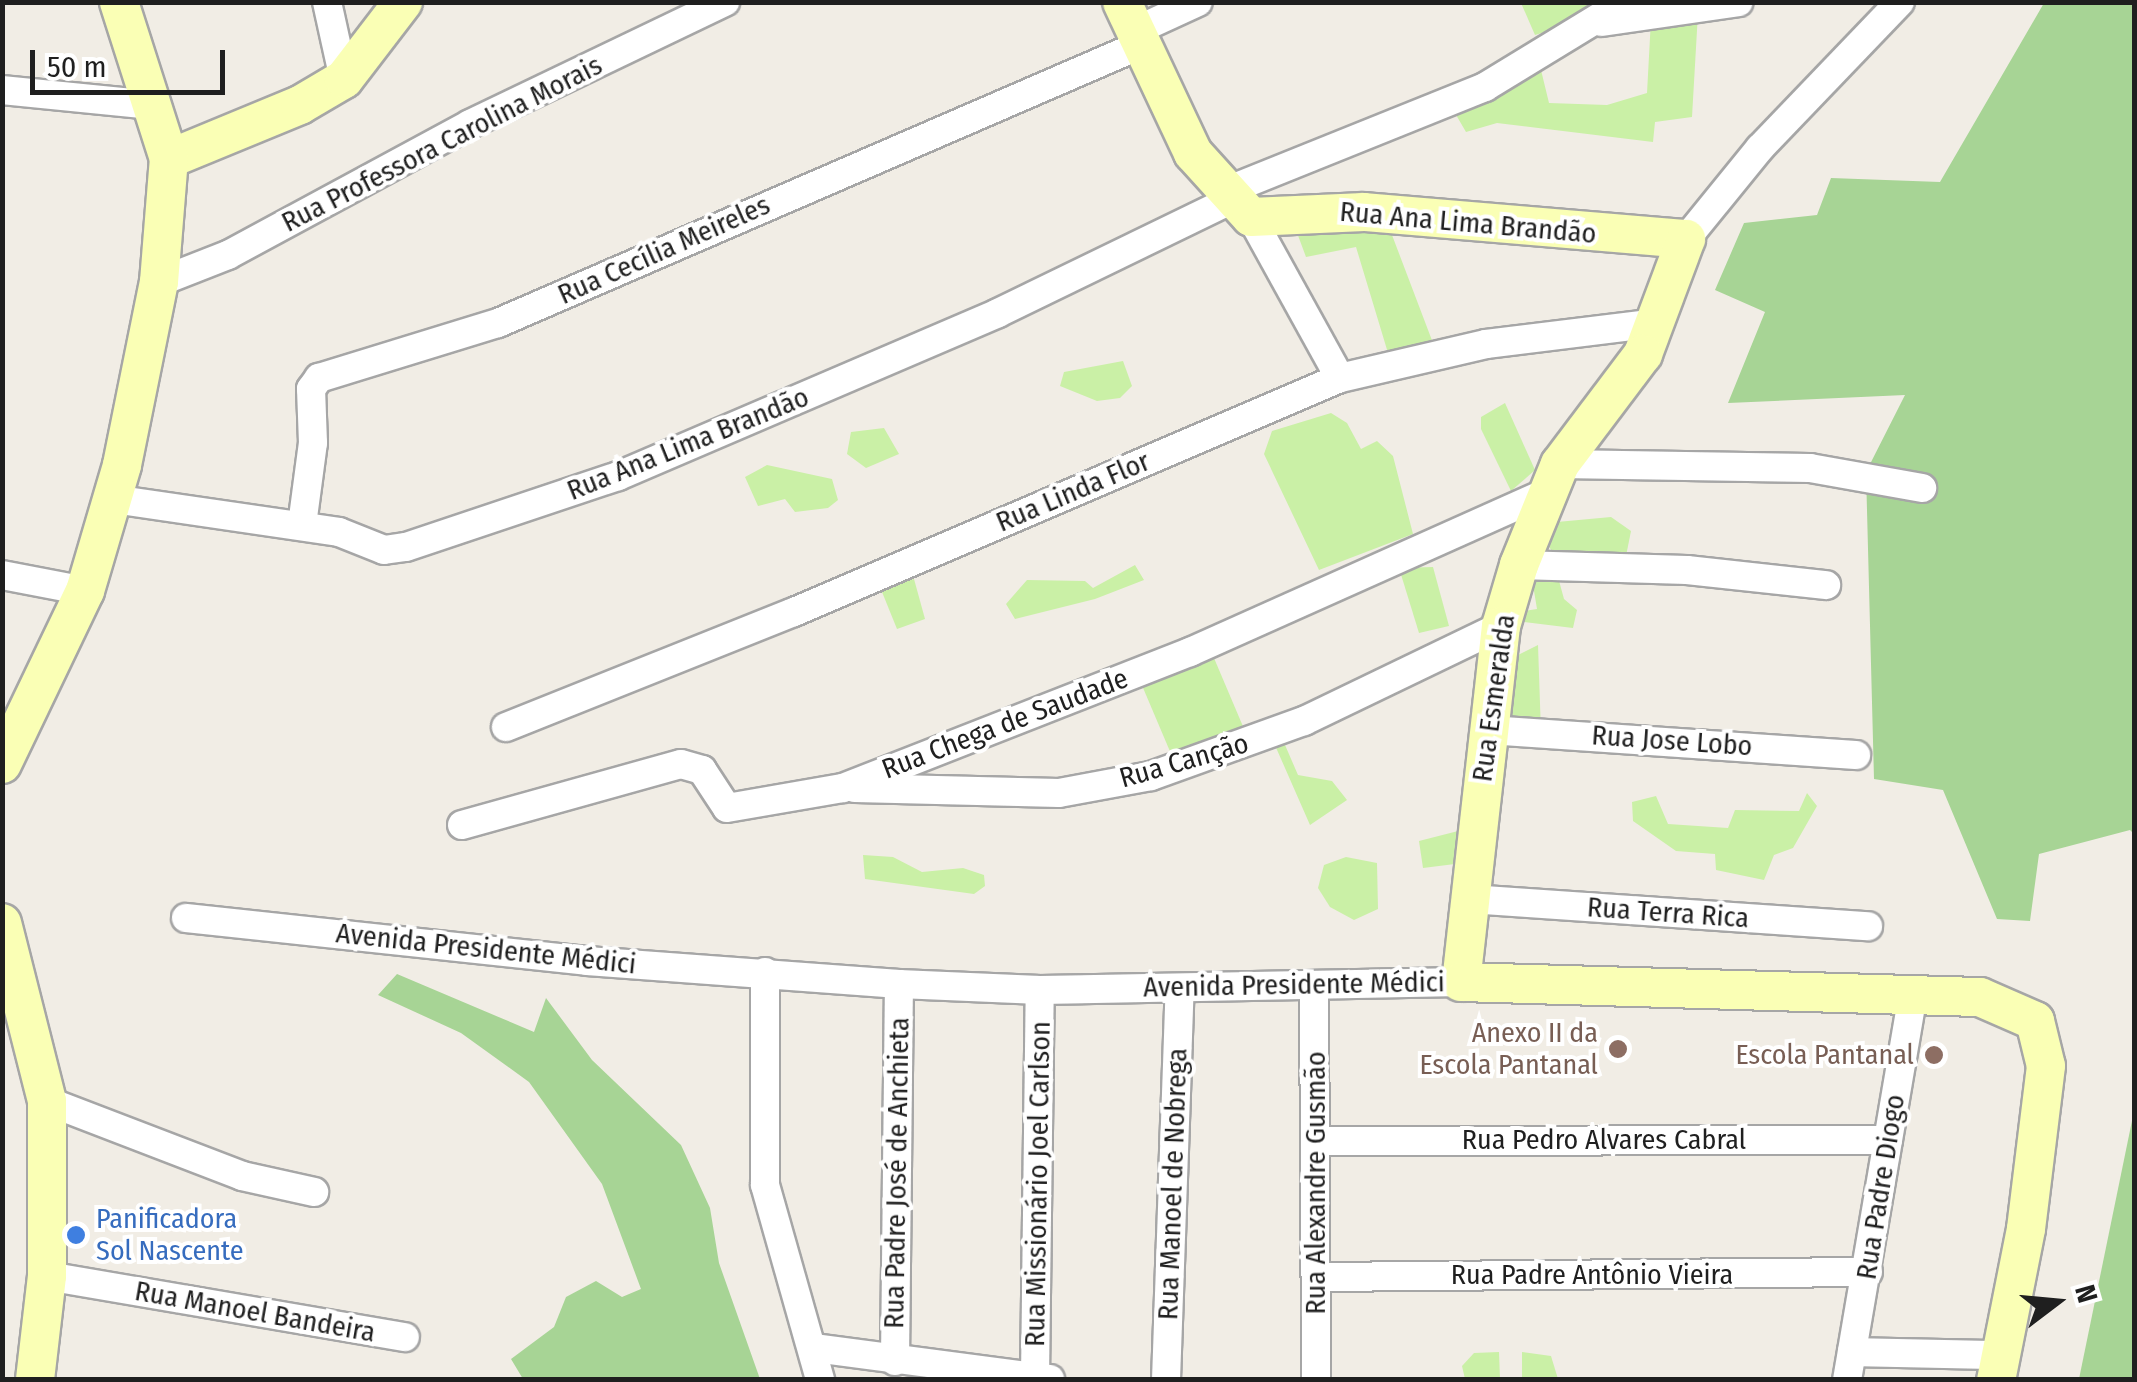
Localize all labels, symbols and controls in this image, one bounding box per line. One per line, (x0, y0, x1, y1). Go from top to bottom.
scale bar (35, 30, 230, 92)
street label: Rua Professora Carolina Morais (276, 48, 608, 240)
text: 50 m (47, 49, 107, 85)
street label: Rua Cecília Meireles (553, 188, 775, 312)
street label: Rua Ana Lima Brandão (1338, 195, 1598, 251)
street label: Rua Ana Lima Brandão (562, 380, 814, 508)
street label: Rua Linda Flor (991, 445, 1155, 539)
street label: Rua Esmeralda (1466, 612, 1522, 784)
street label: Rua Chega de Saudade (877, 662, 1133, 786)
street label: Rua Jose Lobo (1590, 719, 1754, 763)
street label: Rua Canção (1116, 727, 1252, 795)
street label: Rua Terra Rica (1586, 891, 1750, 935)
street label: Avenida Presidente Médici (334, 917, 638, 981)
street label: Avenida Presidente Médici (1143, 966, 1445, 1004)
place label: Anexo II da Escola Pantanal (1419, 1016, 1598, 1082)
street label: Rua Padre José de Anchieta (877, 1017, 917, 1329)
street label: Rua Missionário Joel Carlson (1018, 1021, 1058, 1347)
marker: Anexo II da Escola Pantanal (1607, 1038, 1629, 1060)
place label: Escola Pantanal (1735, 1038, 1914, 1072)
marker: Escola Pantanal (1923, 1044, 1945, 1066)
street label: Rua Manoel de Nobrega (1151, 1047, 1195, 1321)
street label: Rua Alexandre Gusmão (1299, 1051, 1333, 1315)
street label: Rua Padre Diogo (1850, 1092, 1912, 1282)
street label: Rua Pedro Alvares Cabral (1462, 1123, 1746, 1157)
place label: Panificadora Sol Nascente (96, 1202, 244, 1268)
marker: Panificadora Sol Nascente (65, 1224, 87, 1246)
north arrow (2007, 1252, 2107, 1352)
street label: Rua Padre Antônio Vieira (1451, 1258, 1733, 1292)
street label: Rua Manoel Bandeira (132, 1274, 378, 1350)
text: N (2068, 1281, 2104, 1306)

